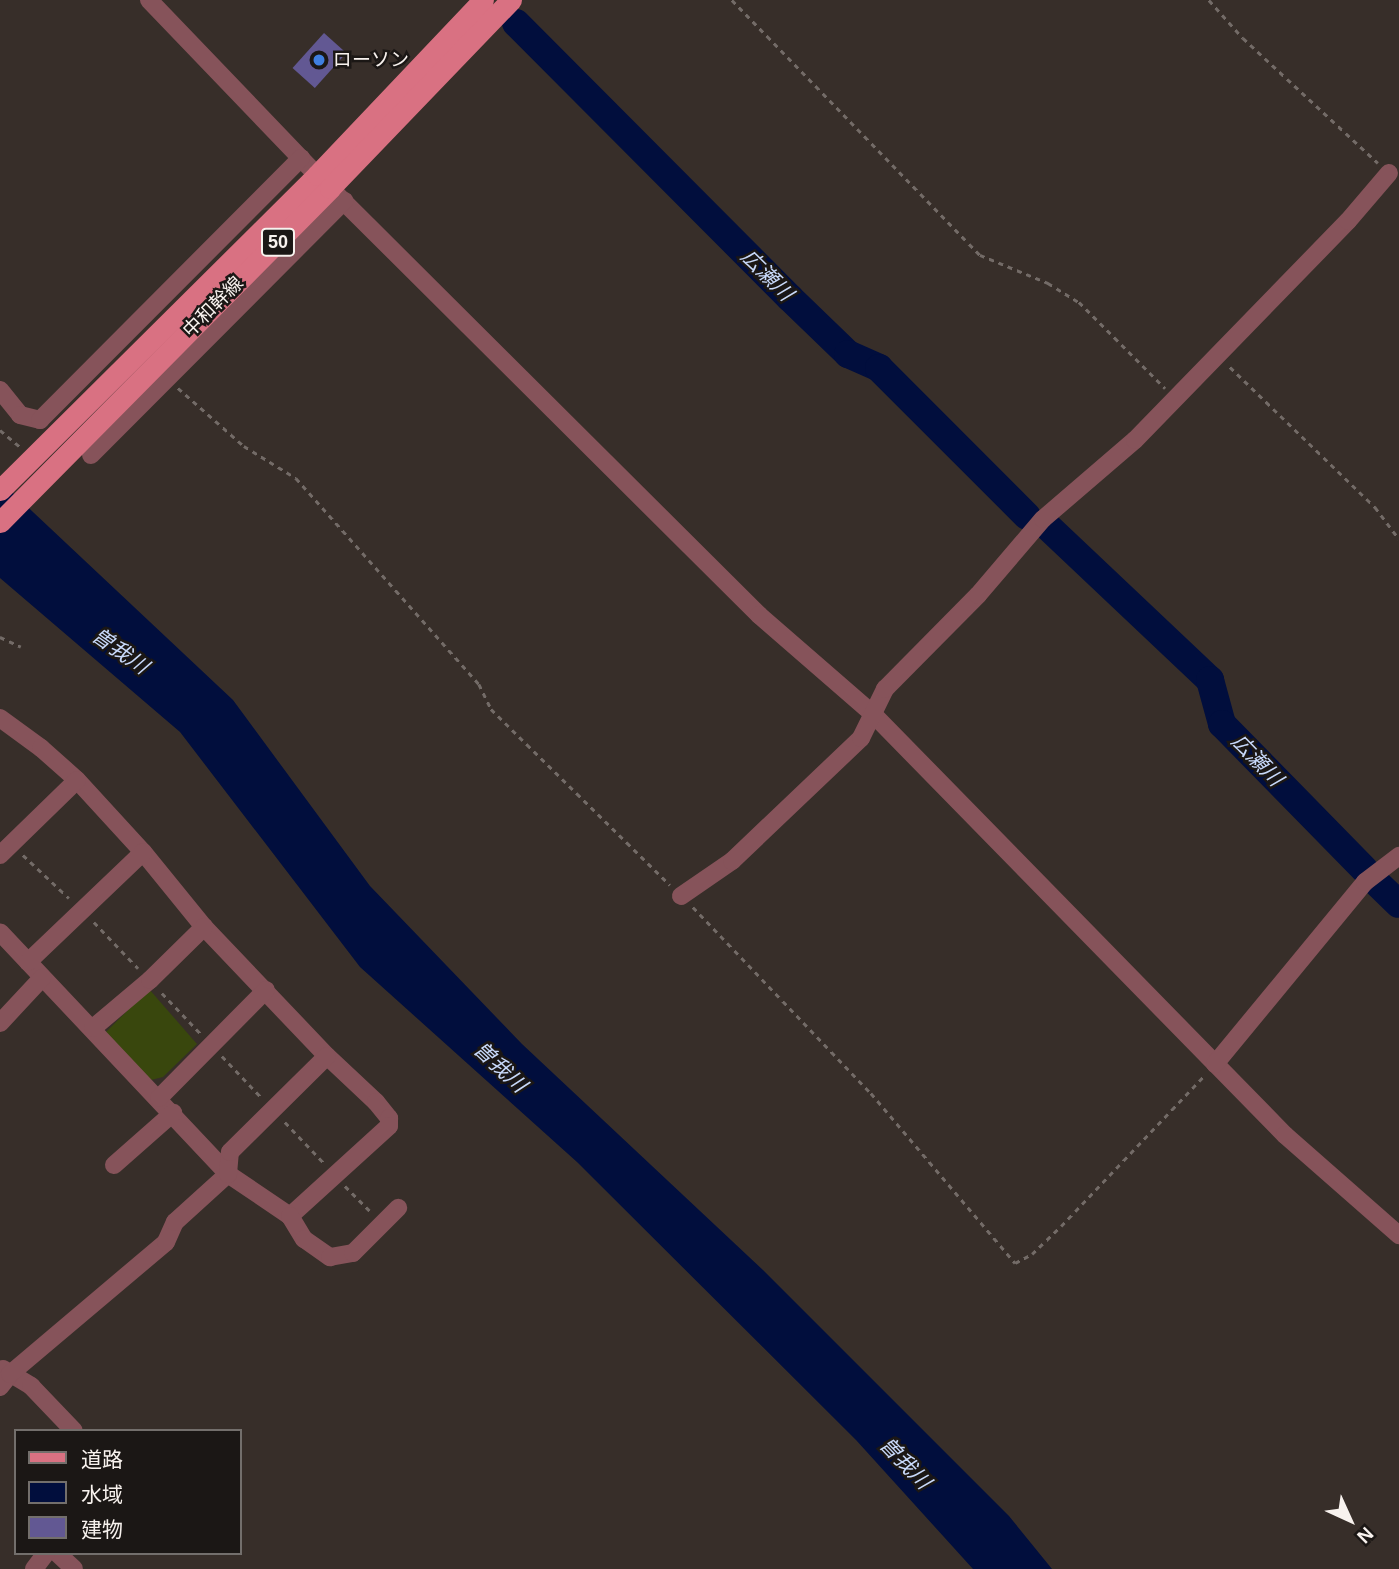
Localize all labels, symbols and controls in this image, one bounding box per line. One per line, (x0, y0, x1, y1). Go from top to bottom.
place label: ローソン (333, 49, 409, 71)
marker: ローソン (311, 52, 327, 68)
road number: 50 (260, 228, 296, 256)
water label: 広瀬川 (736, 244, 798, 306)
street label: 中和幹線 (178, 272, 248, 342)
water label: 曽我川 (87, 623, 153, 679)
water label: 広瀬川 (1226, 729, 1288, 791)
water label: 曽我川 (468, 1036, 532, 1098)
legend (14, 1429, 242, 1555)
water label: 曽我川 (874, 1432, 936, 1494)
text: 道路 (81, 1448, 123, 1471)
text: 水域 (81, 1483, 123, 1506)
north arrow (1315, 1485, 1385, 1555)
text: 建物 (81, 1518, 123, 1541)
text: N (1353, 1523, 1377, 1547)

